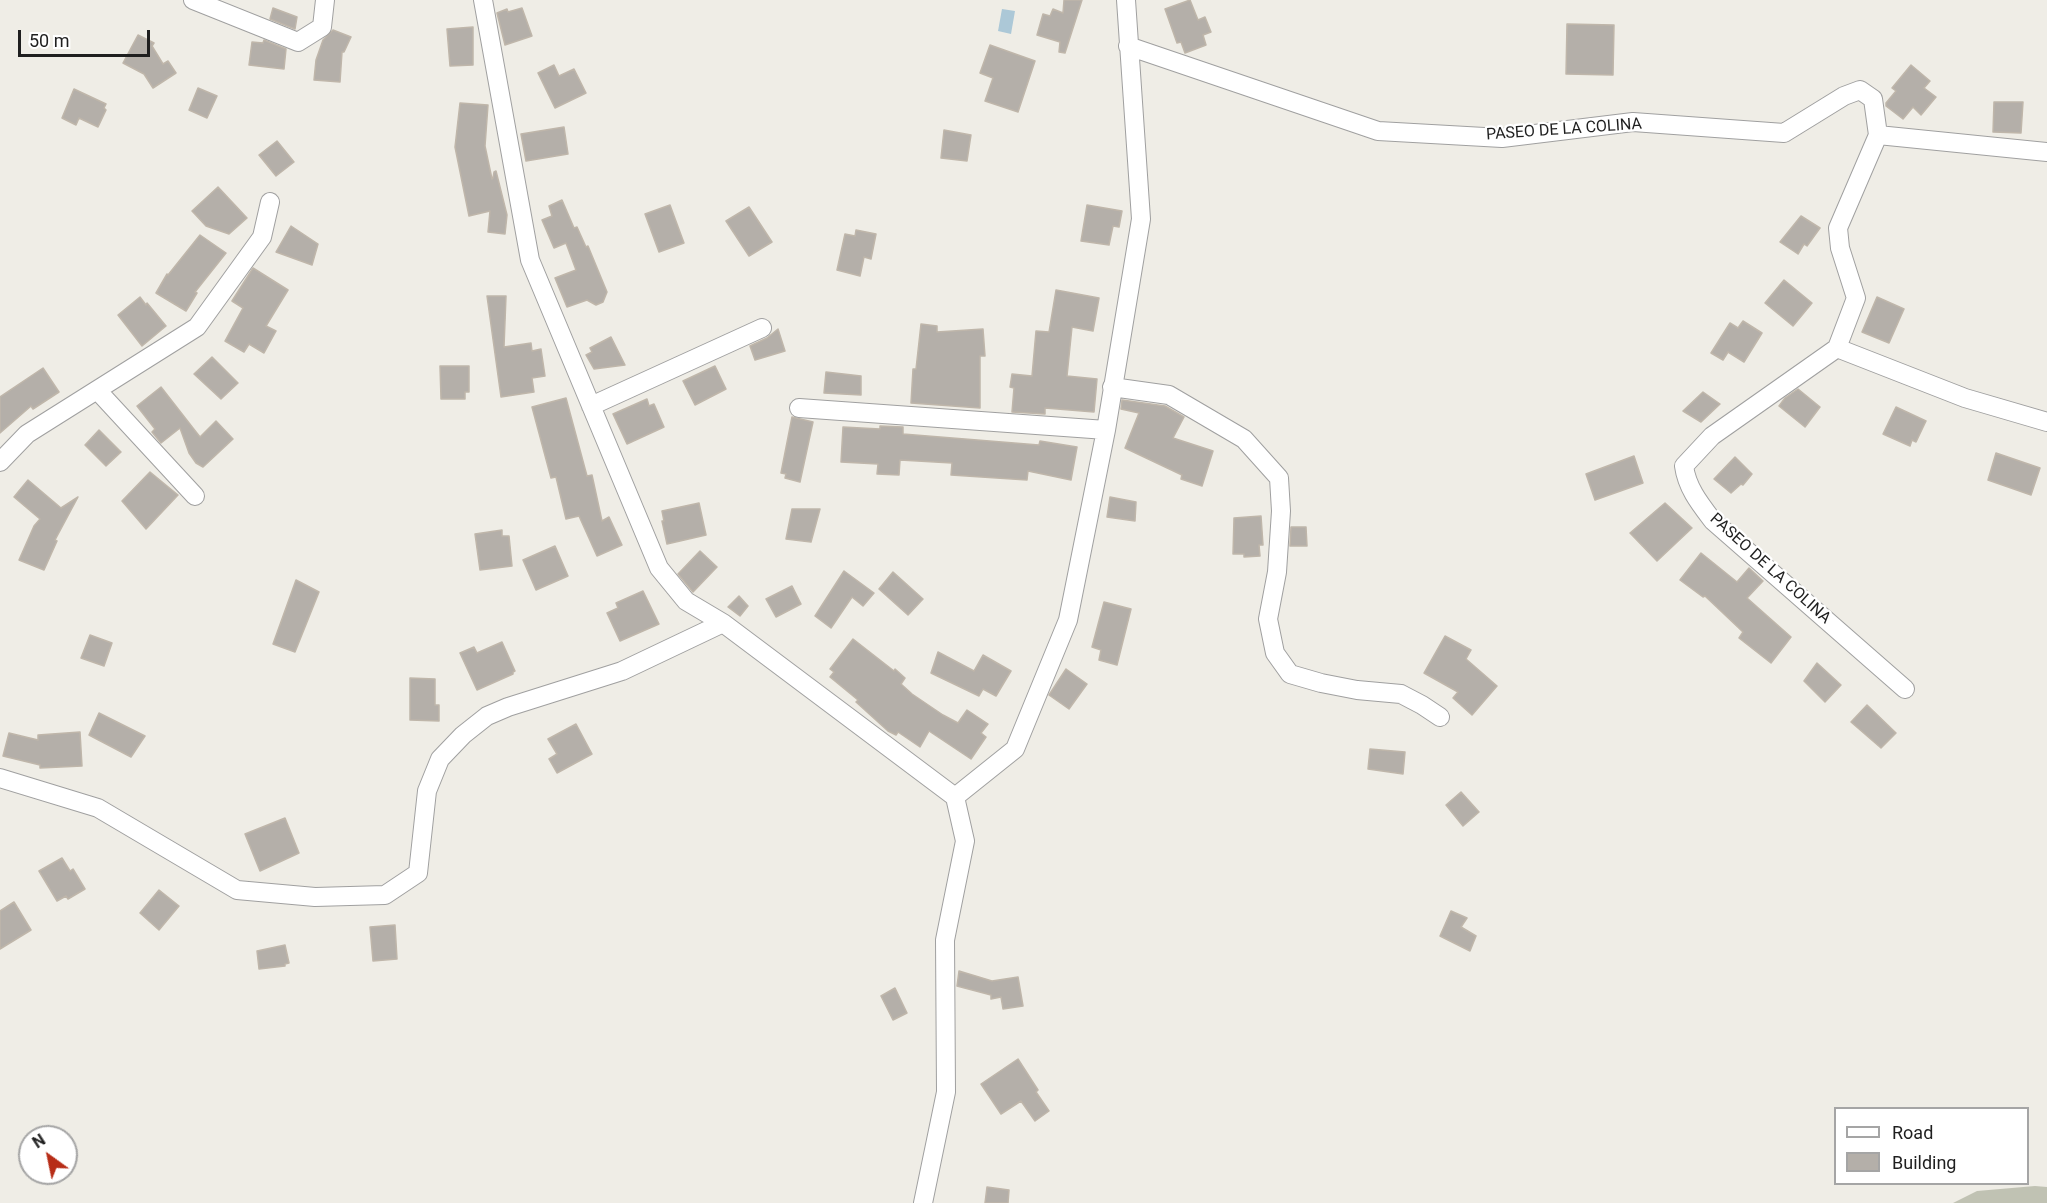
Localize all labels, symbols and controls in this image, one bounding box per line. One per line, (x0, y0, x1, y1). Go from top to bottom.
scale bar (21, 18, 153, 56)
text: 50 m (29, 30, 69, 51)
street label: PASEO DE LA COLINA (1485, 115, 1643, 145)
street label: PASEO DE LA COLINA (1706, 510, 1834, 628)
legend (1834, 1107, 2029, 1185)
text: Road (1892, 1122, 1933, 1143)
north arrow (18, 1125, 78, 1185)
text: N (29, 1130, 49, 1152)
text: Building (1892, 1152, 1956, 1173)

